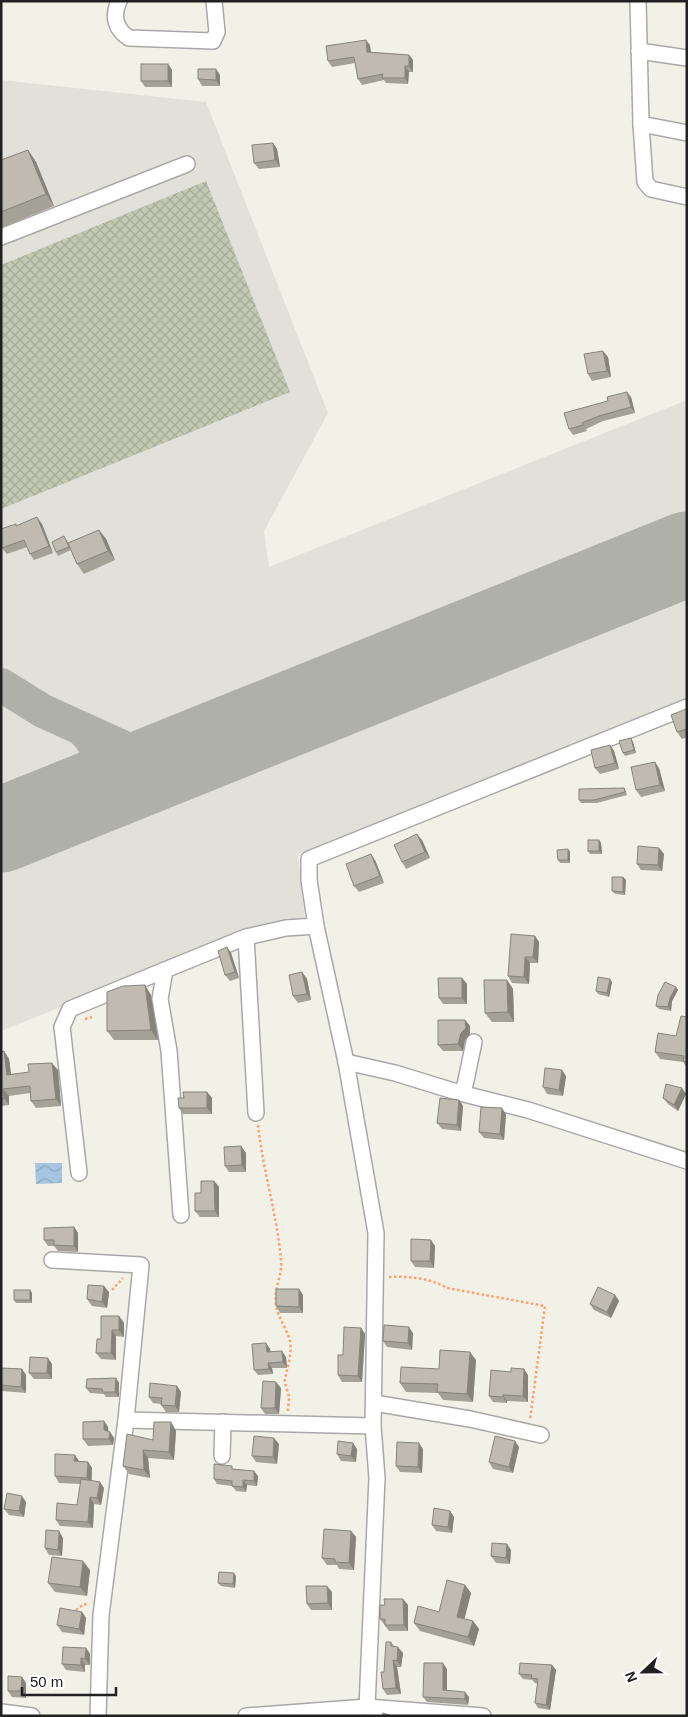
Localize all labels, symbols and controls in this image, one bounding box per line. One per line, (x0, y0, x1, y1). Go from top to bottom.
north arrow (618, 1647, 668, 1697)
scale bar (22, 1664, 116, 1696)
text: N (622, 1669, 640, 1685)
text: 50 m (30, 1673, 63, 1690)

